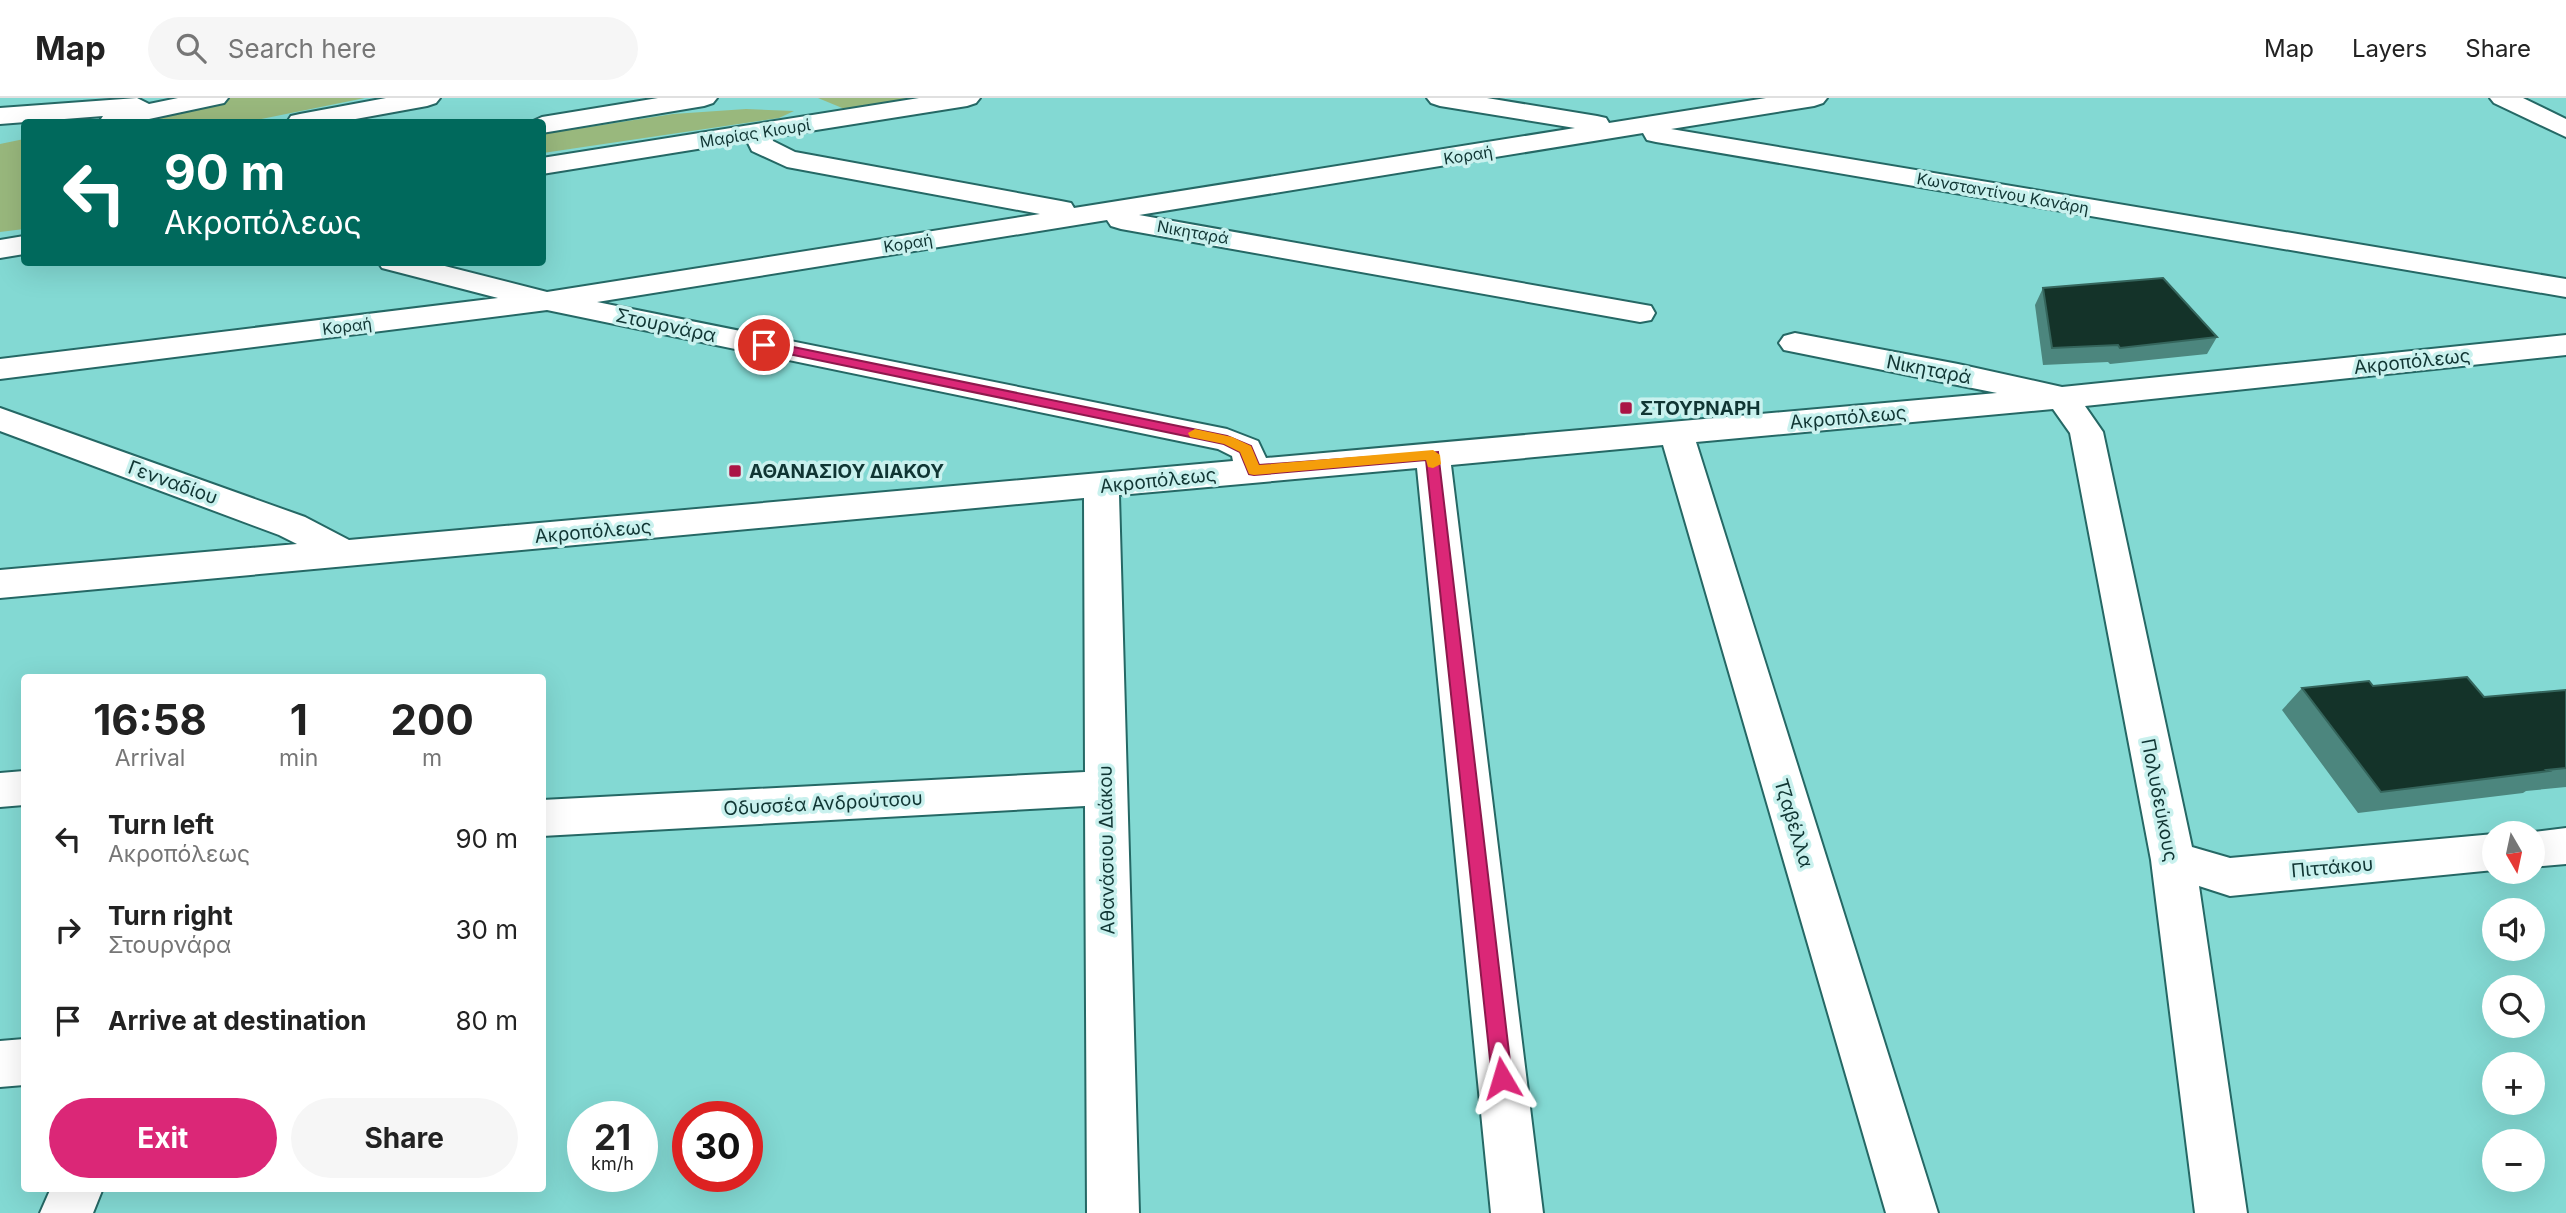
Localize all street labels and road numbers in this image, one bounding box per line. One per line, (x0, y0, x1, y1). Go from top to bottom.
street label: Μαρίας Κιουρί (698, 114, 812, 152)
street label: Κοραή (1442, 141, 1494, 169)
street label: Κωνσταντίνου Κανάρη (1915, 168, 2091, 218)
street label: Νικηταρά (1156, 216, 1230, 248)
street label: Κοραή (882, 229, 934, 257)
street label: Στουρνάρα (614, 304, 718, 347)
street label: Κοραή (321, 313, 373, 339)
street label: Ακροπόλεως (2353, 344, 2472, 379)
street label: Νικηταρά (1884, 350, 1973, 389)
street label: Ακροπόλεως (1789, 401, 1907, 434)
street label: Γενναδίου (125, 456, 221, 509)
street label: Ακροπόλεως (1099, 463, 1218, 498)
street label: Ακροπόλεως (534, 515, 652, 548)
street label: Πολυδεύκους (2136, 737, 2183, 864)
street label: Αθανάσιου Διάκου (1094, 765, 1119, 935)
street label: Τζαβέλλα (1769, 776, 1818, 870)
street label: Οδυσσέα Ανδρούτσου (723, 787, 923, 820)
street label: Πιττάκου (2290, 852, 2374, 883)

